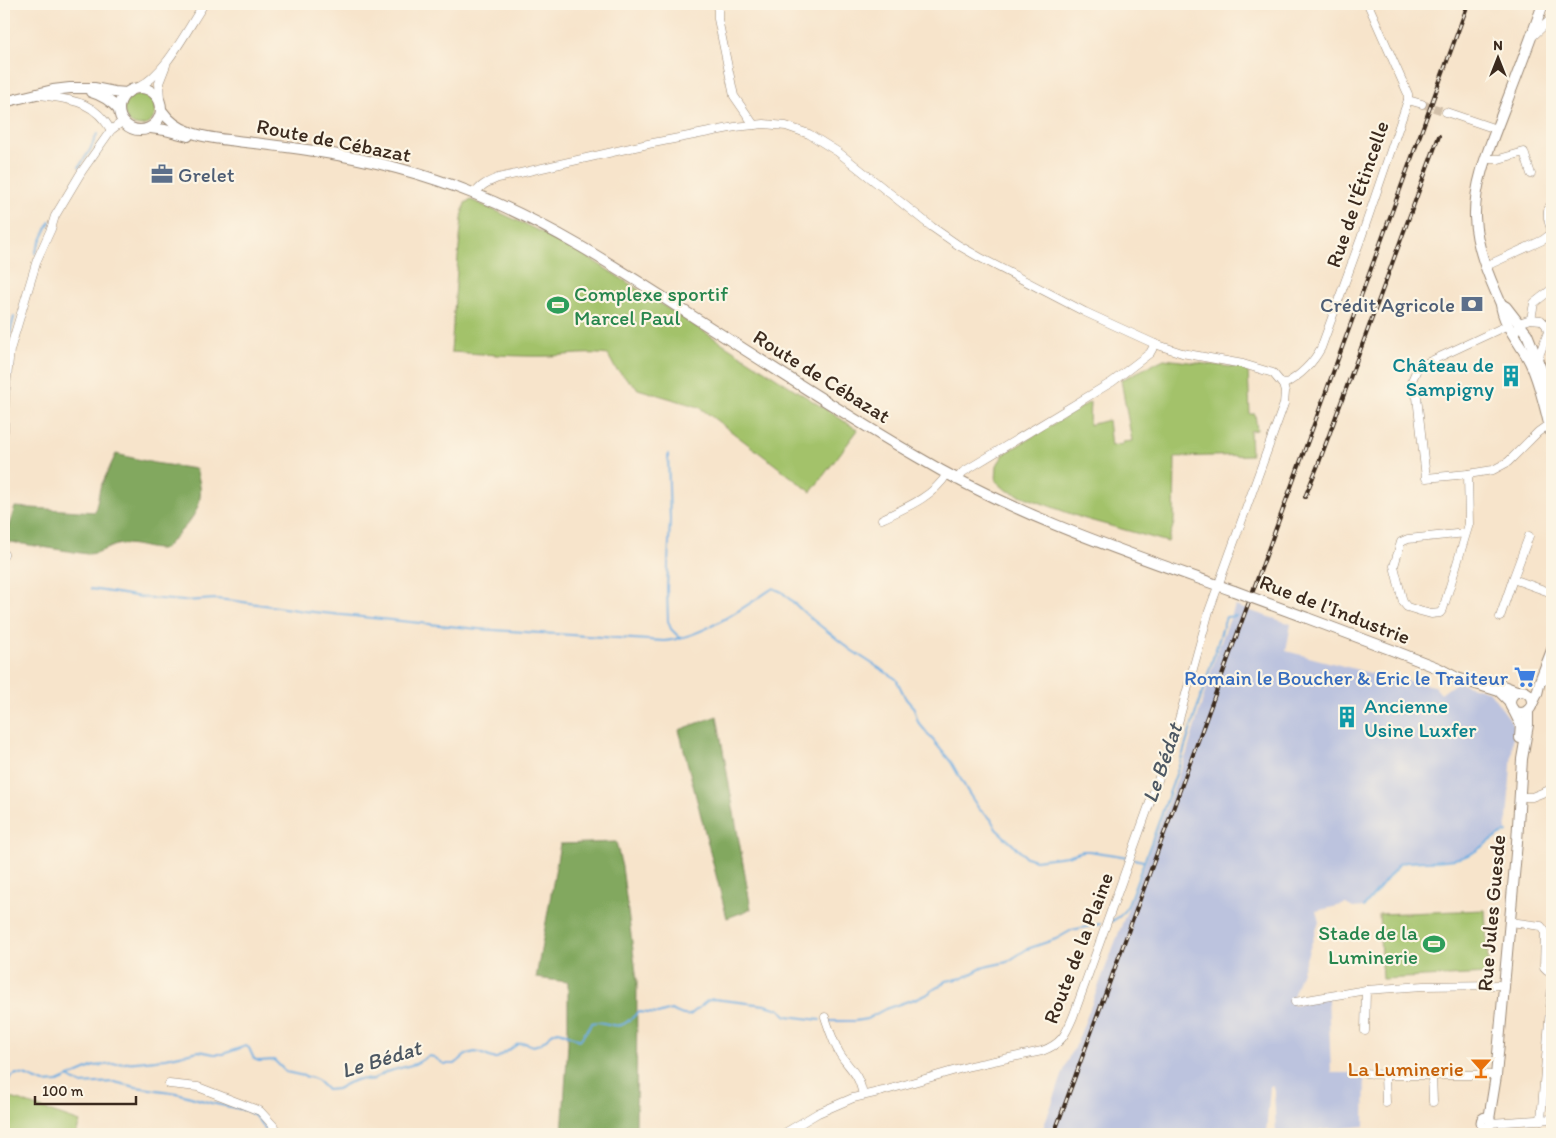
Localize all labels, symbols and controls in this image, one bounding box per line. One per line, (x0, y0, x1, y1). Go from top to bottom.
north arrow (1474, 32, 1524, 82)
text: N (1493, 37, 1503, 54)
street label: Route de Cébazat (255, 113, 414, 167)
street label: Rue de l'Étincelle (1320, 117, 1394, 271)
office icon: Grelet (149, 161, 175, 187)
place label: Grelet (178, 162, 235, 187)
place label: Complexe sportif Marcel Paul (574, 281, 728, 330)
bank icon: Crédit Agricole (1459, 291, 1485, 317)
sports icon: Complexe sportif Marcel Paul (545, 292, 571, 318)
place label: Crédit Agricole (1320, 292, 1455, 317)
street label: Route de Cébazat (749, 324, 895, 428)
place label: Château de Sampigny (1392, 352, 1494, 401)
building icon: Château de Sampigny (1498, 363, 1524, 389)
street label: Rue de l'Industrie (1256, 569, 1414, 649)
supermarket icon: Romain le Boucher & Eric le Traiteur (1512, 664, 1538, 690)
place label: Romain le Boucher & Eric le Traiteur (1184, 665, 1509, 690)
place label: Ancienne Usine Luxfer (1364, 693, 1477, 742)
building icon: Ancienne Usine Luxfer (1334, 704, 1360, 730)
water label: Le Bédat (1136, 718, 1189, 806)
street label: Rue Jules Guesde (1472, 833, 1510, 993)
street label: Route de la Plaine (1038, 869, 1118, 1027)
place label: Stade de la Luminerie (1318, 920, 1418, 969)
sports icon: Stade de la Luminerie (1421, 931, 1447, 957)
water label: Le Bédat (338, 1034, 426, 1084)
bar icon: La Luminerie (1468, 1055, 1494, 1081)
place label: La Luminerie (1348, 1056, 1464, 1081)
scale bar (35, 1073, 136, 1105)
text: 100 m (42, 1082, 84, 1100)

